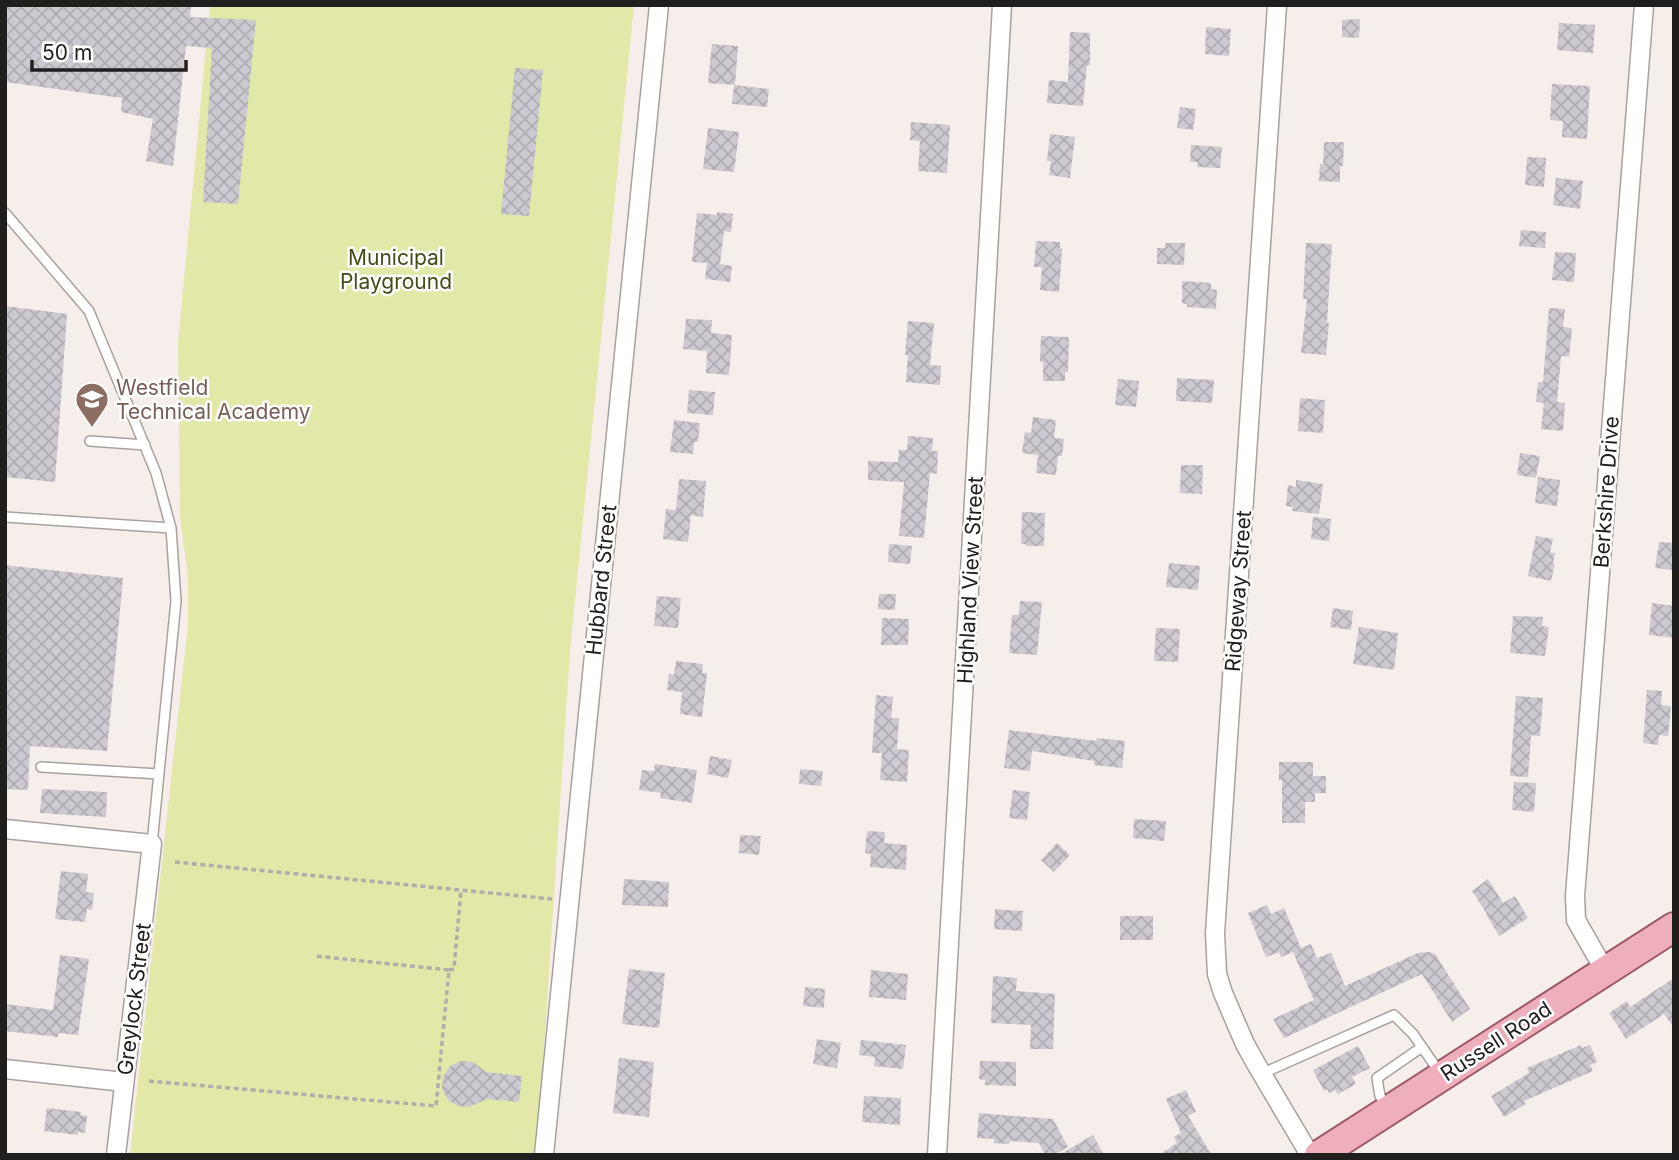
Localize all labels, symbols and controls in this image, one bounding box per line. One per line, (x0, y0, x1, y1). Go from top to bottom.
scale bar (32, 28, 186, 72)
text: 50 m (42, 40, 92, 65)
park label: Municipal Playground (340, 245, 452, 294)
place label: Westfield Technical Academy (116, 375, 311, 424)
school or university icon: Westfield Technical Academy (73, 380, 111, 429)
street label: Berkshire Drive (1588, 415, 1624, 569)
street label: Highland View Street (952, 475, 988, 684)
street label: Hubbard Street (581, 503, 621, 657)
street label: Ridgeway Street (1220, 509, 1256, 673)
street label: Greylock Street (112, 921, 156, 1077)
street label: Russell Road (1436, 996, 1556, 1086)

